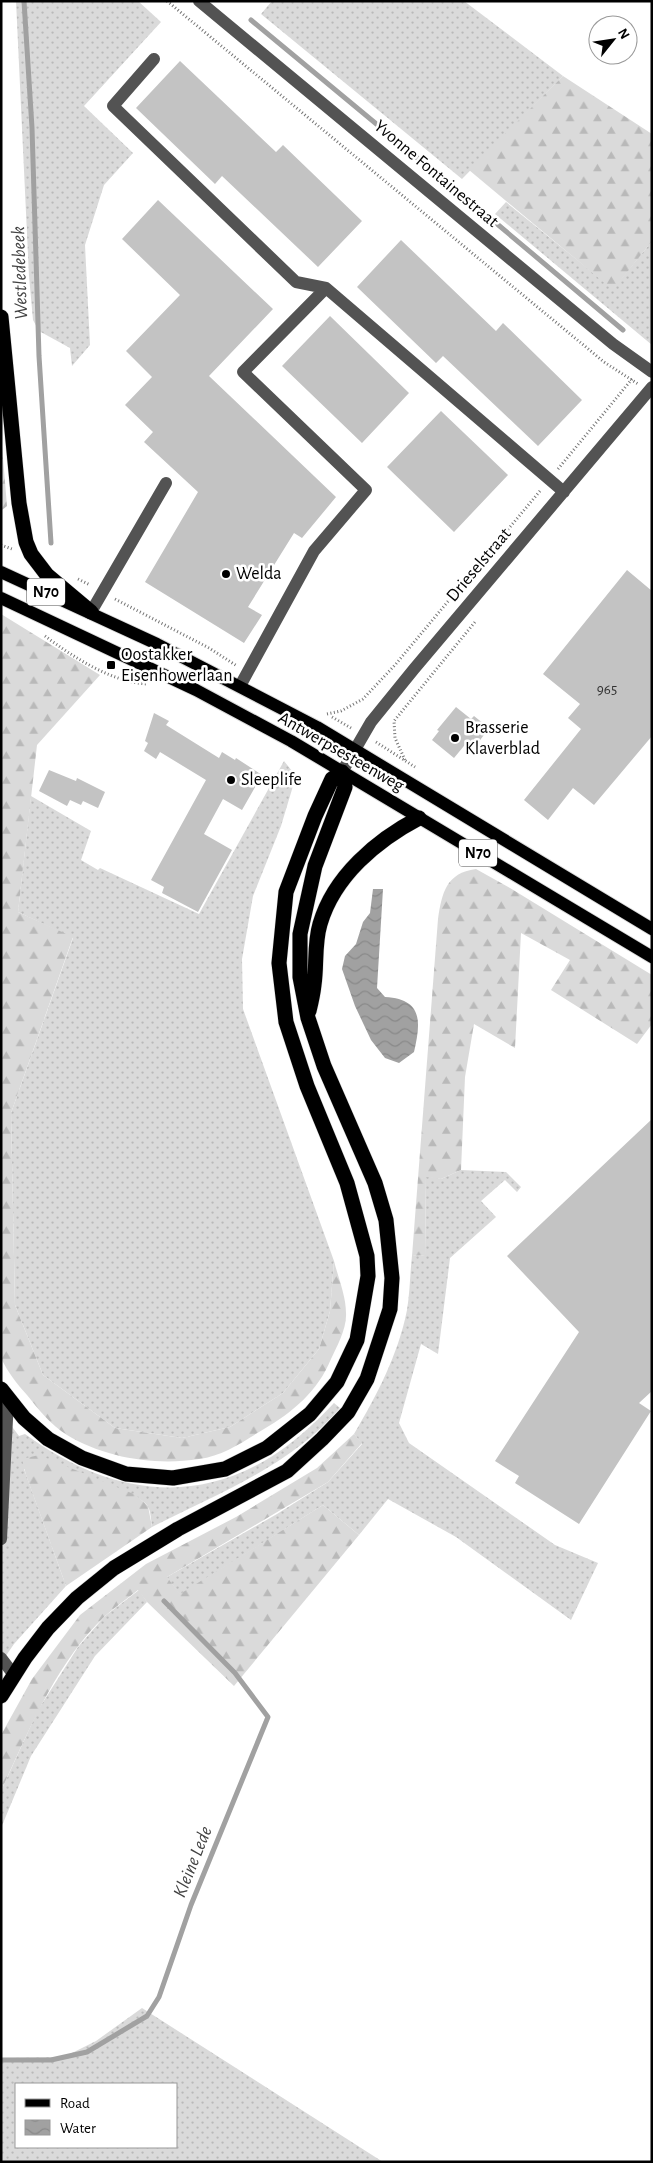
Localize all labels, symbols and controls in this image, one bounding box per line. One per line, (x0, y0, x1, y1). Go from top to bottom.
north arrow (588, 15, 638, 65)
text: N (615, 26, 632, 42)
street label: Yvonne Fontainestraat (370, 117, 502, 231)
water label: Westledebeek (9, 226, 31, 320)
street label: Drieselstraat (443, 525, 515, 605)
place label: Welda (236, 565, 282, 583)
marker: Welda (220, 568, 232, 580)
road number: N70 (27, 578, 65, 606)
place label: Oostakker Eisenhowerlaan (121, 646, 232, 685)
marker: Oostakker Eisenhowerlaan (105, 659, 117, 671)
house number: 965 (597, 682, 617, 697)
street label: Antwerpsesteenweg (275, 709, 407, 795)
place label: Brasserie Klaverblad (465, 719, 540, 758)
marker: Brasserie Klaverblad (449, 732, 461, 744)
place label: Sleeplife (241, 771, 302, 789)
marker: Sleeplife (225, 774, 237, 786)
road number: N70 (459, 840, 497, 866)
water label: Kleine Lede (170, 1824, 216, 1900)
legend (15, 2083, 178, 2148)
text: Road (60, 2096, 90, 2111)
text: Water (60, 2121, 96, 2136)

